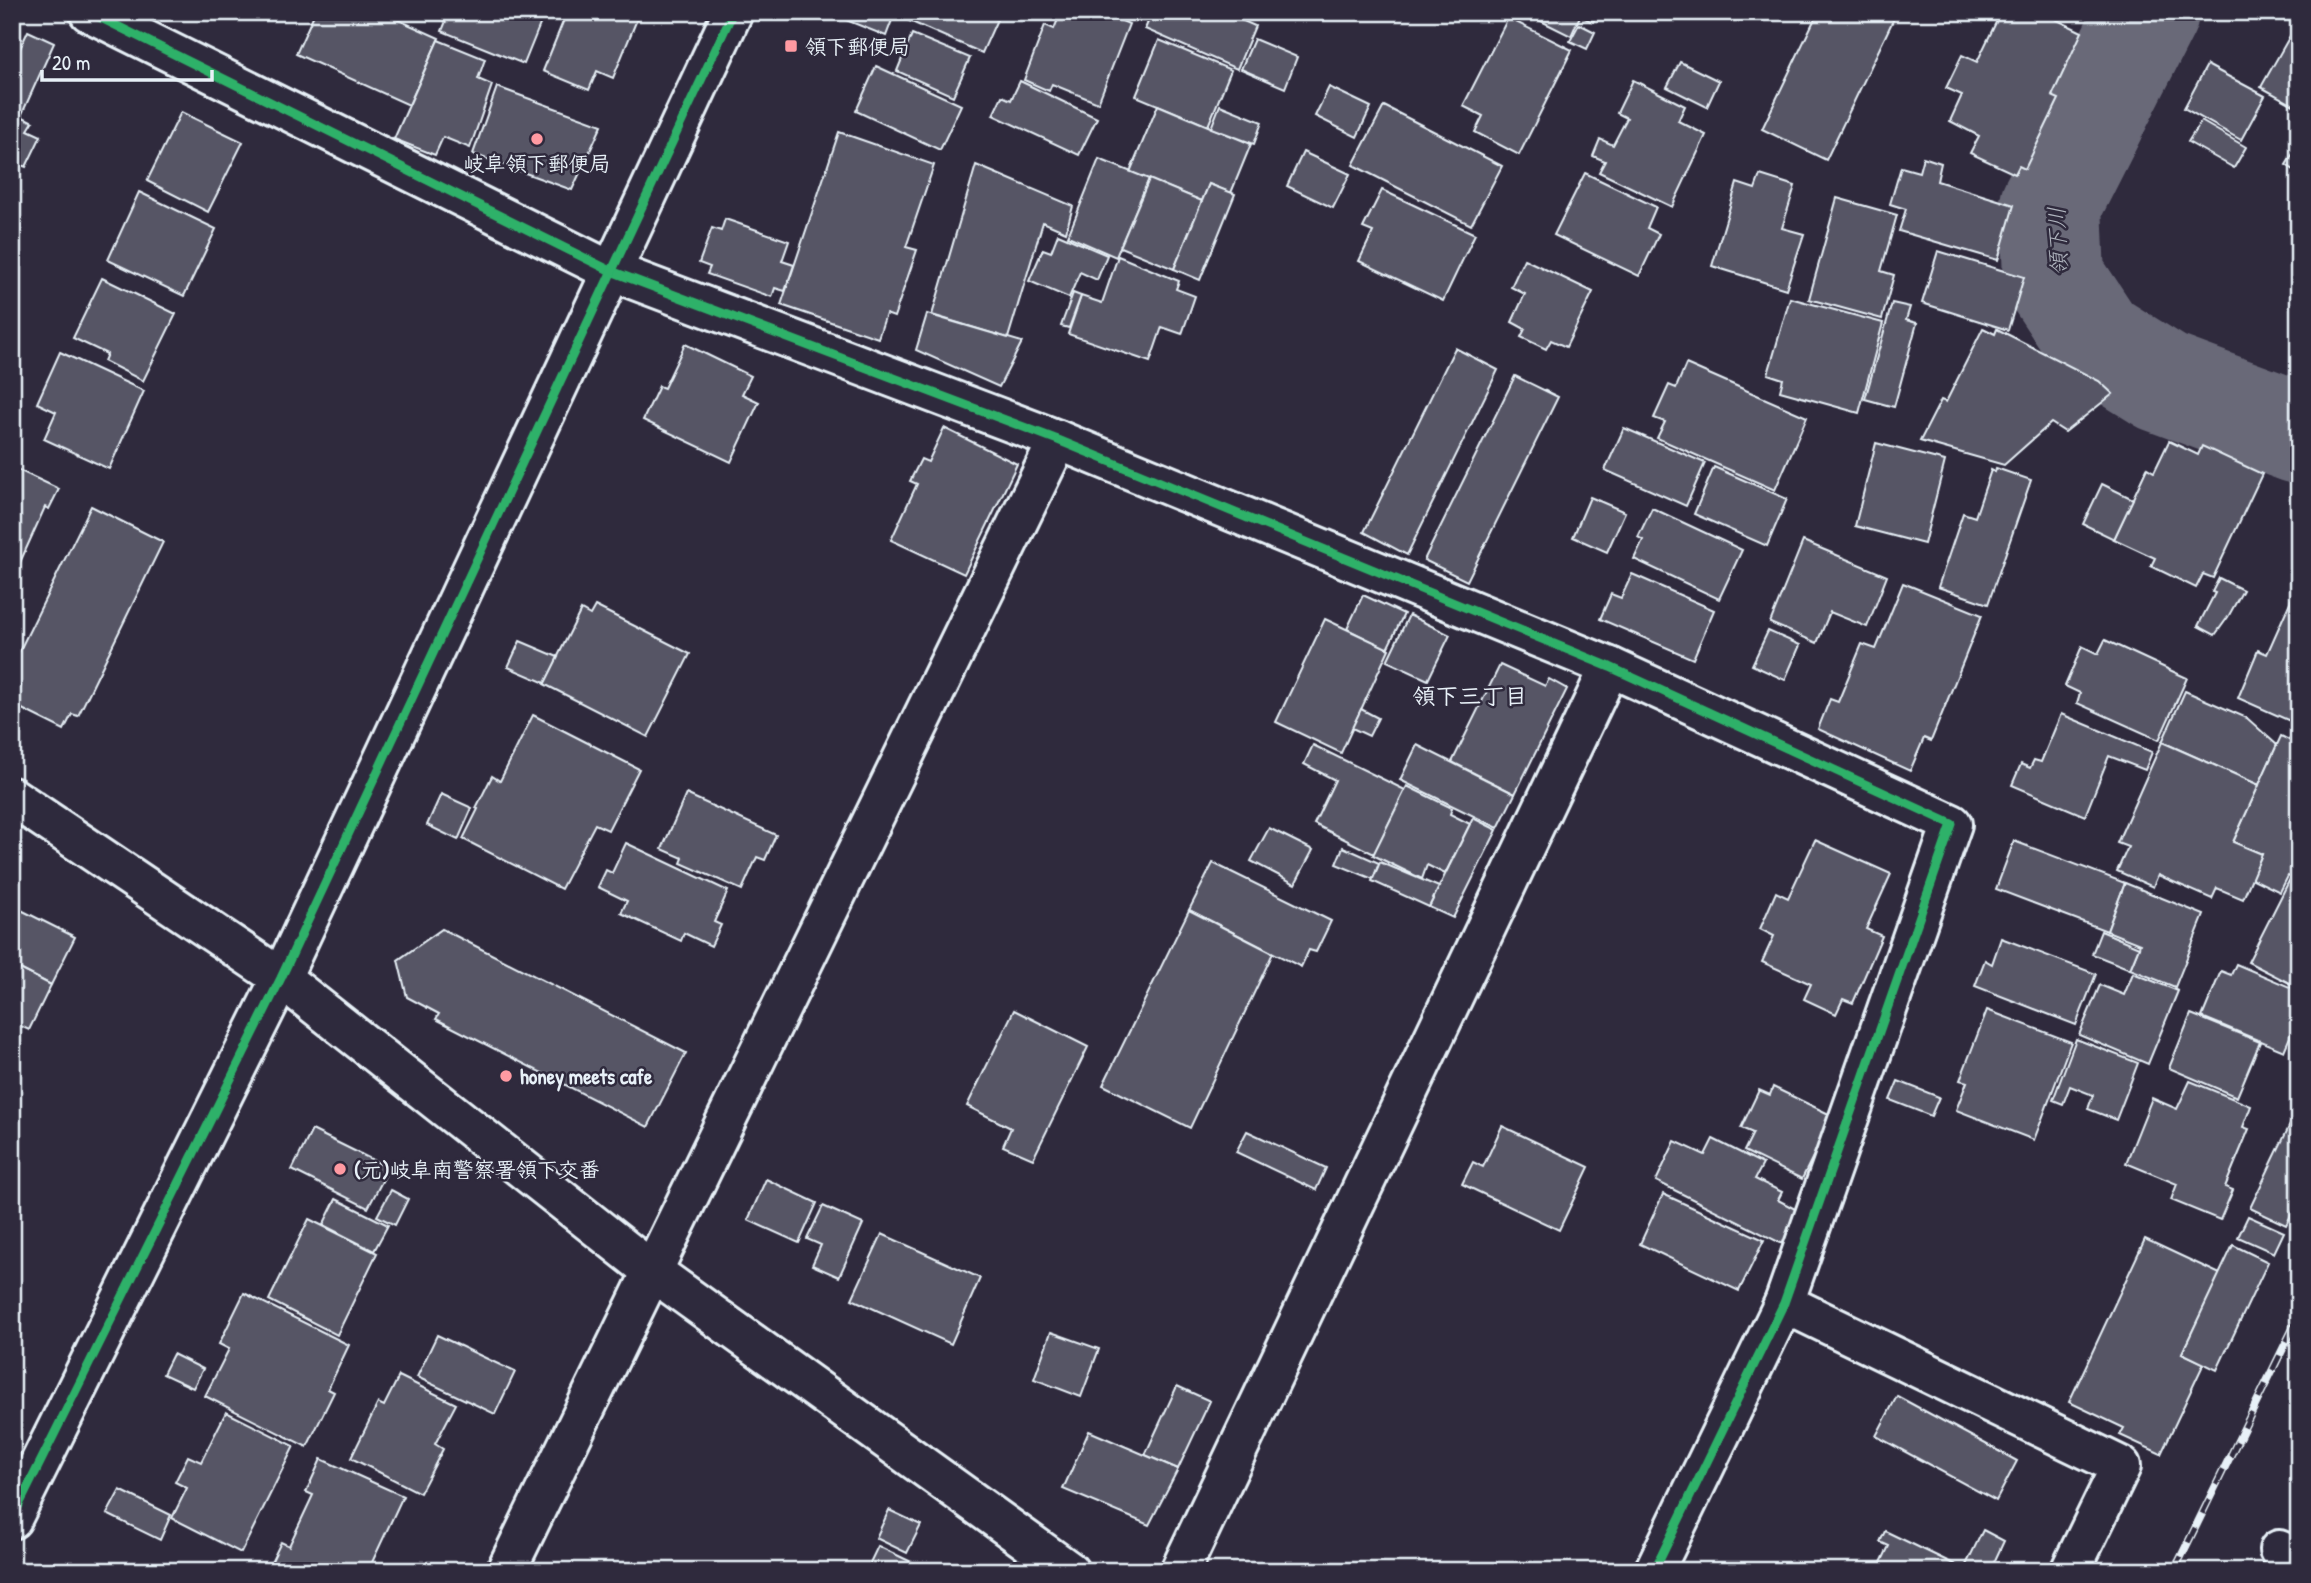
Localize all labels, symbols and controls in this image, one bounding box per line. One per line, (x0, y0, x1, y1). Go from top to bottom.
place label: 領下郵便局 (805, 32, 910, 61)
scale bar (42, 38, 212, 82)
marker: 領下郵便局 (783, 38, 799, 54)
text: 20 m (52, 48, 90, 77)
marker: 岐阜領下郵便局 (529, 131, 545, 147)
place label: 岐阜領下郵便局 (464, 149, 611, 178)
water label: 領下川 (2040, 206, 2074, 276)
district label: 領下三丁目 (1413, 680, 1528, 711)
place label: honey meets cafe (520, 1062, 653, 1092)
marker: honey meets cafe (498, 1068, 514, 1084)
place label: (元)岐阜南警察署領下交番 (354, 1155, 600, 1184)
marker: (元)岐阜南警察署領下交番 (332, 1161, 348, 1177)

